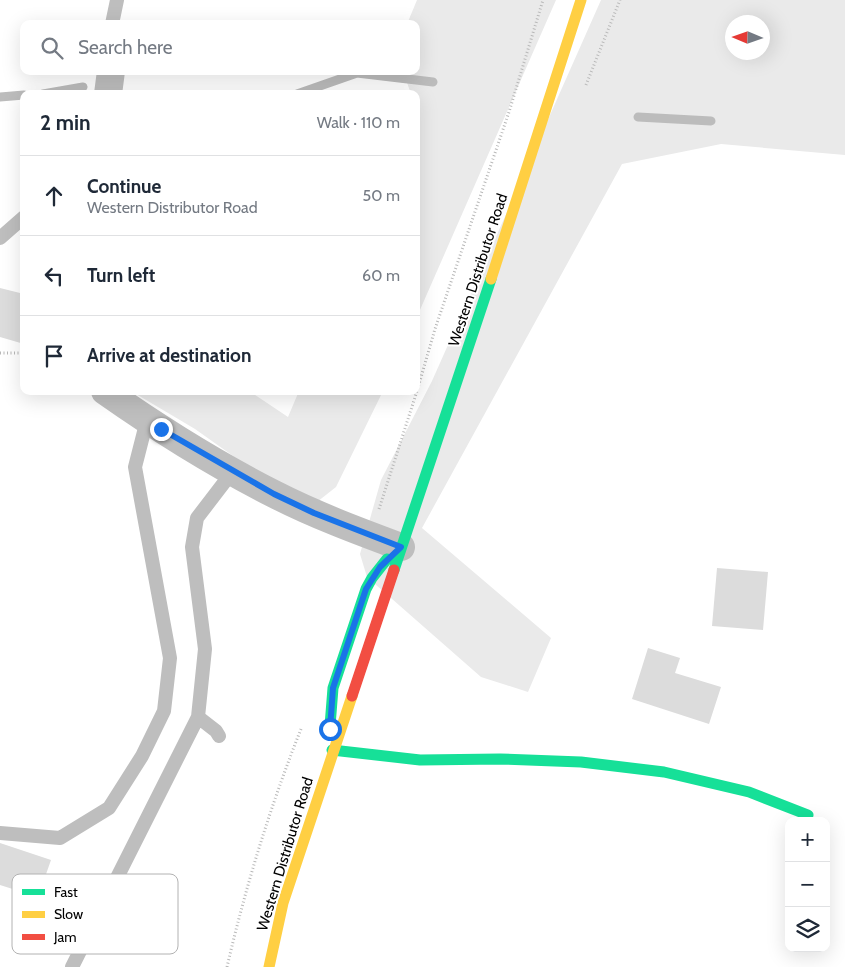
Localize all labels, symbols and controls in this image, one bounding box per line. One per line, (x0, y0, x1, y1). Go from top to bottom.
north arrow (725, 15, 770, 60)
search box (20, 20, 420, 75)
icon: search (38, 34, 66, 62)
text: Search here (78, 36, 172, 59)
text: 2 min (40, 110, 91, 135)
text: Walk · 110 m (317, 113, 400, 132)
text: Continue (87, 175, 161, 198)
icon: ahead (40, 182, 68, 210)
text: 50 m (363, 186, 400, 205)
street label: Western Distributor Road (445, 191, 511, 349)
text: Western Distributor Road (87, 198, 258, 217)
icon: left (40, 262, 68, 290)
text: Turn left (87, 264, 155, 287)
text: 60 m (362, 266, 400, 285)
icon: arrive (40, 342, 68, 370)
text: Arrive at destination (87, 344, 251, 367)
route end (150, 418, 173, 441)
route start (319, 718, 342, 741)
street label: Western Distributor Road (253, 775, 317, 933)
map controls (785, 817, 830, 952)
button: + (785, 817, 830, 862)
button: − (785, 862, 830, 907)
legend (12, 874, 178, 954)
text: Fast (54, 883, 78, 901)
text: Slow (54, 905, 83, 923)
button: layers (785, 907, 830, 952)
text: Jam (53, 928, 76, 946)

